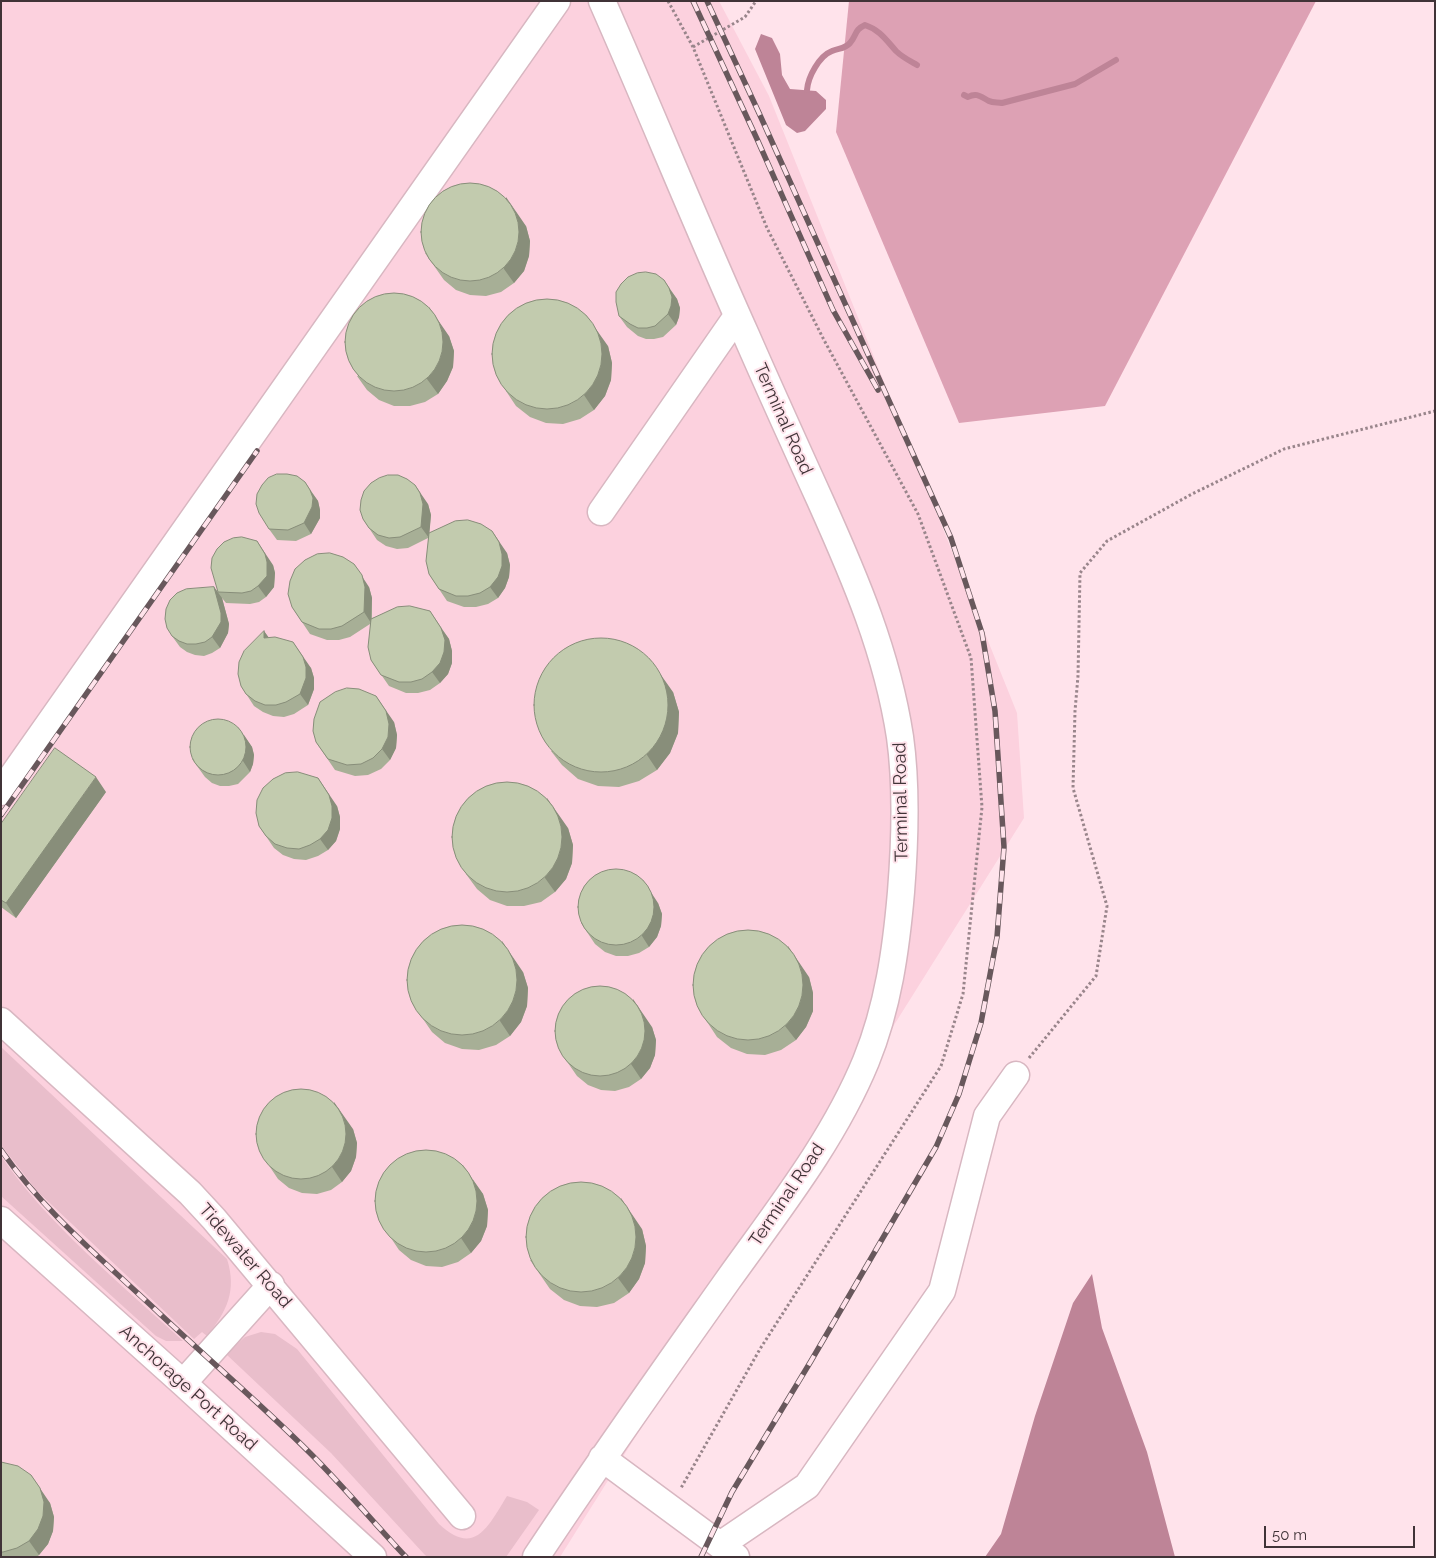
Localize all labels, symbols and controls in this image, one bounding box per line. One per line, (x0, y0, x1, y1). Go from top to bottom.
street label: Terminal Road (749, 360, 817, 478)
street label: Terminal Road (889, 742, 913, 862)
street label: Terminal Road (745, 1140, 829, 1250)
street label: Tidewater Road (194, 1199, 296, 1313)
street label: Anchorage Port Road (115, 1320, 261, 1456)
scale bar (1266, 1516, 1417, 1548)
text: 50 m (1272, 1526, 1307, 1544)

